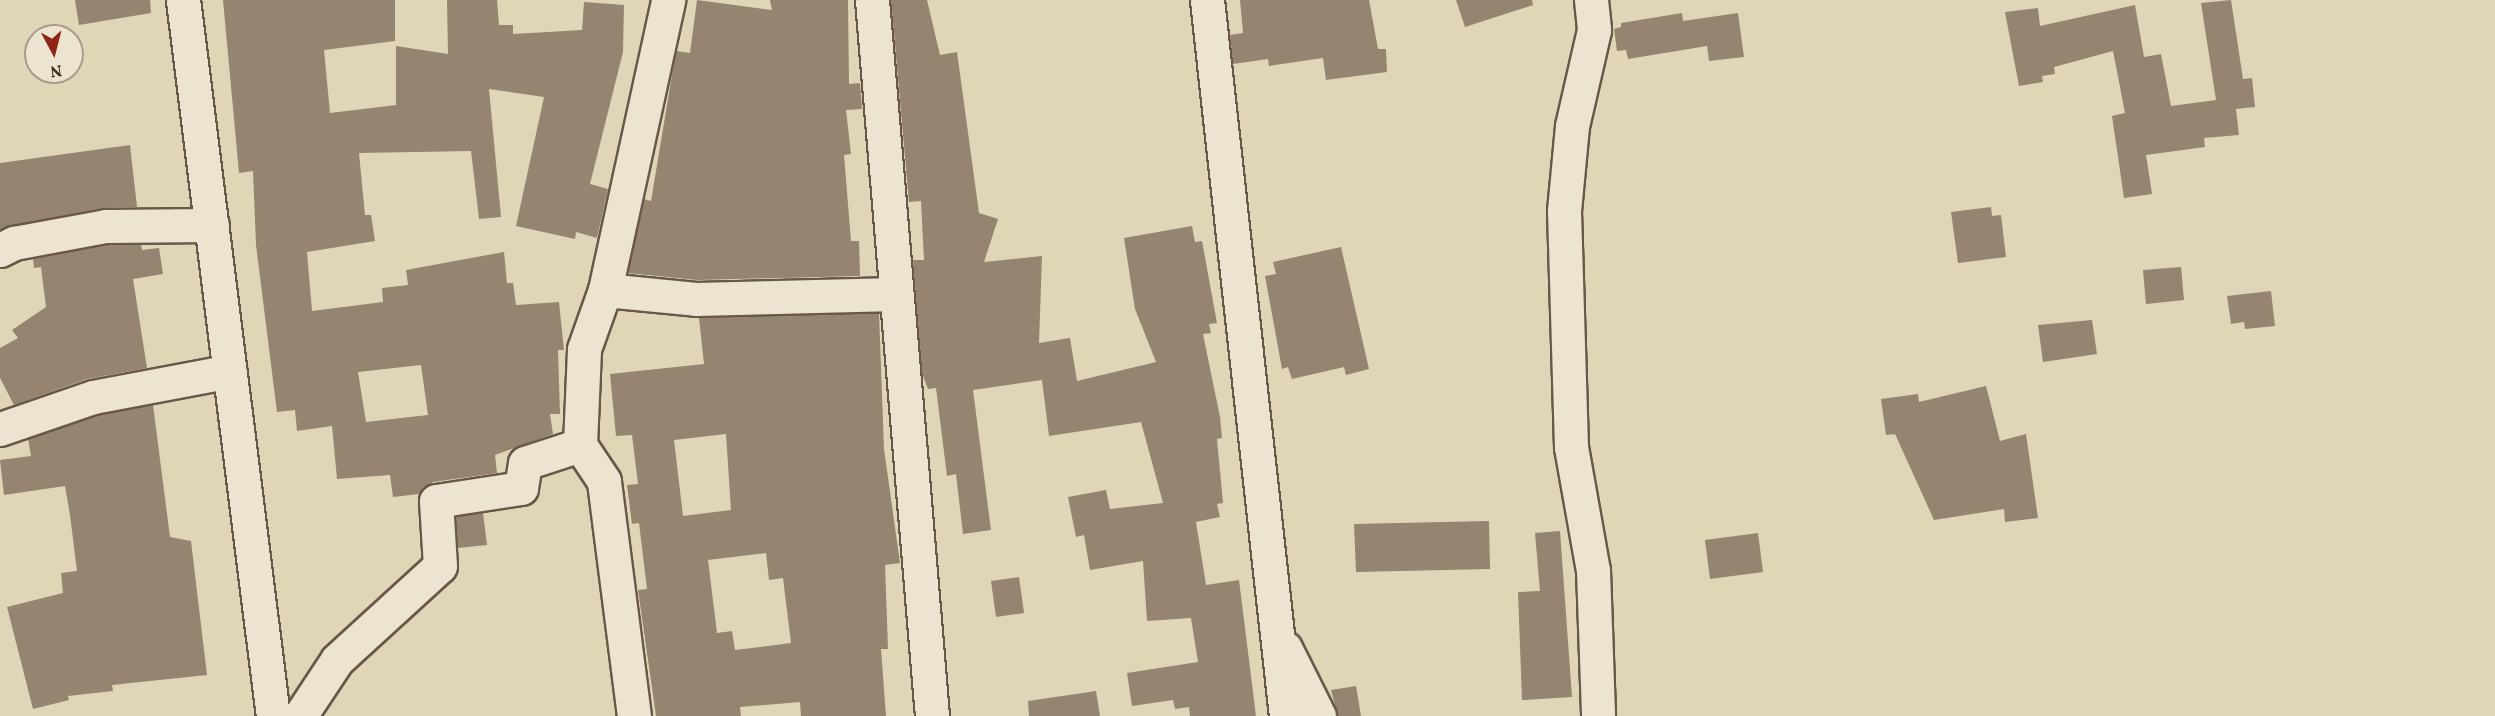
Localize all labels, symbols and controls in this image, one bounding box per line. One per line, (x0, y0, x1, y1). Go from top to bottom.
north arrow (24, 24, 84, 84)
text: N (49, 58, 63, 82)

